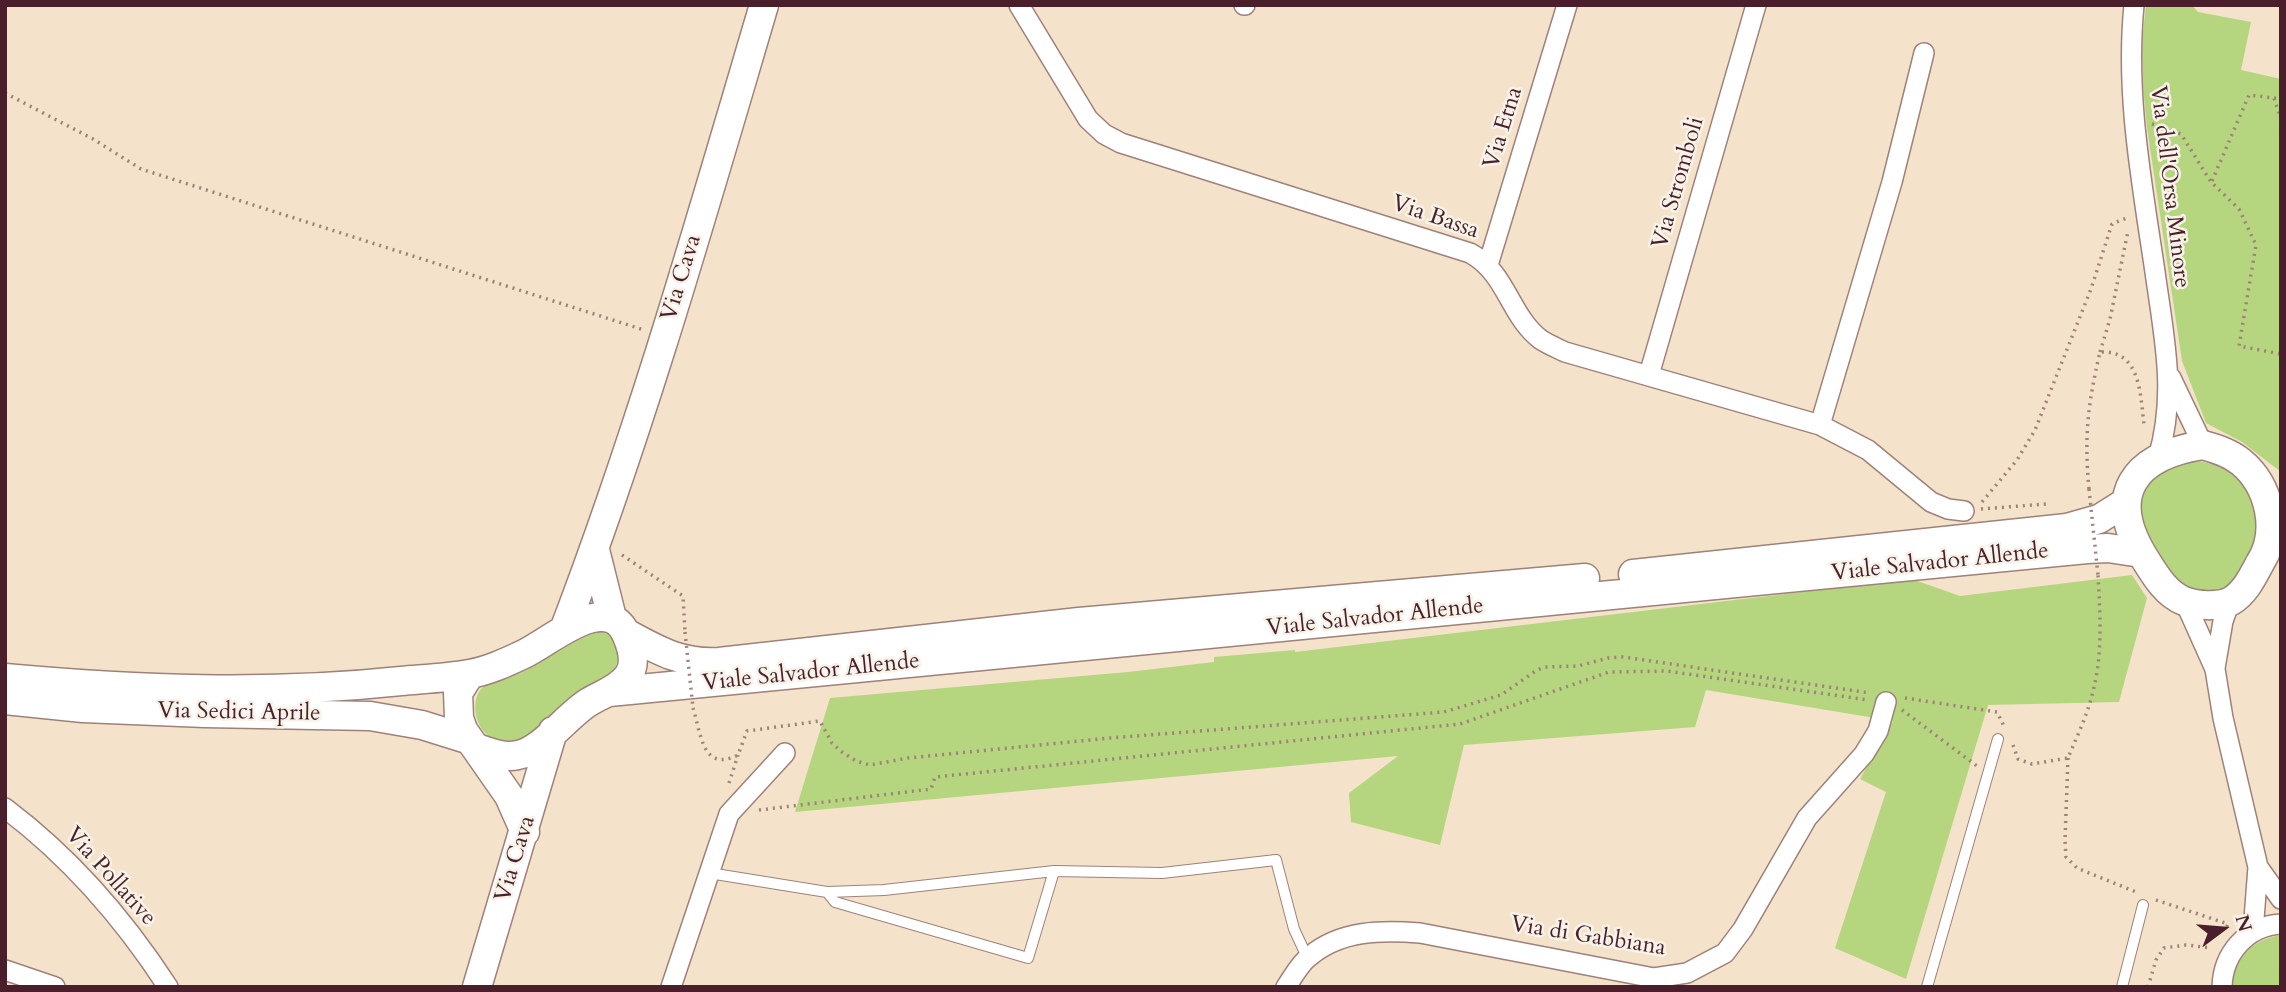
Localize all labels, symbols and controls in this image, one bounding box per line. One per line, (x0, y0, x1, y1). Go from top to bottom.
street label: Via Etna (1479, 84, 1529, 172)
street label: Via dell'Orsa Minore (2143, 84, 2195, 290)
street label: Via Stromboli (1647, 114, 1711, 252)
street label: Via Bassa (1388, 190, 1482, 246)
street label: Via Cava (656, 232, 708, 324)
street label: Viale Salvador Allende (1830, 538, 2050, 588)
street label: Viale Salvador Allende (1265, 593, 1485, 643)
street label: Viale Salvador Allende (701, 648, 921, 698)
street label: Via Sedici Aprile (157, 698, 321, 728)
street label: Via Cava (490, 813, 542, 905)
street label: Via Pollative (59, 822, 161, 932)
north arrow (2188, 894, 2258, 964)
street label: Via di Gabbiana (1508, 911, 1668, 963)
text: N (2228, 912, 2258, 935)

